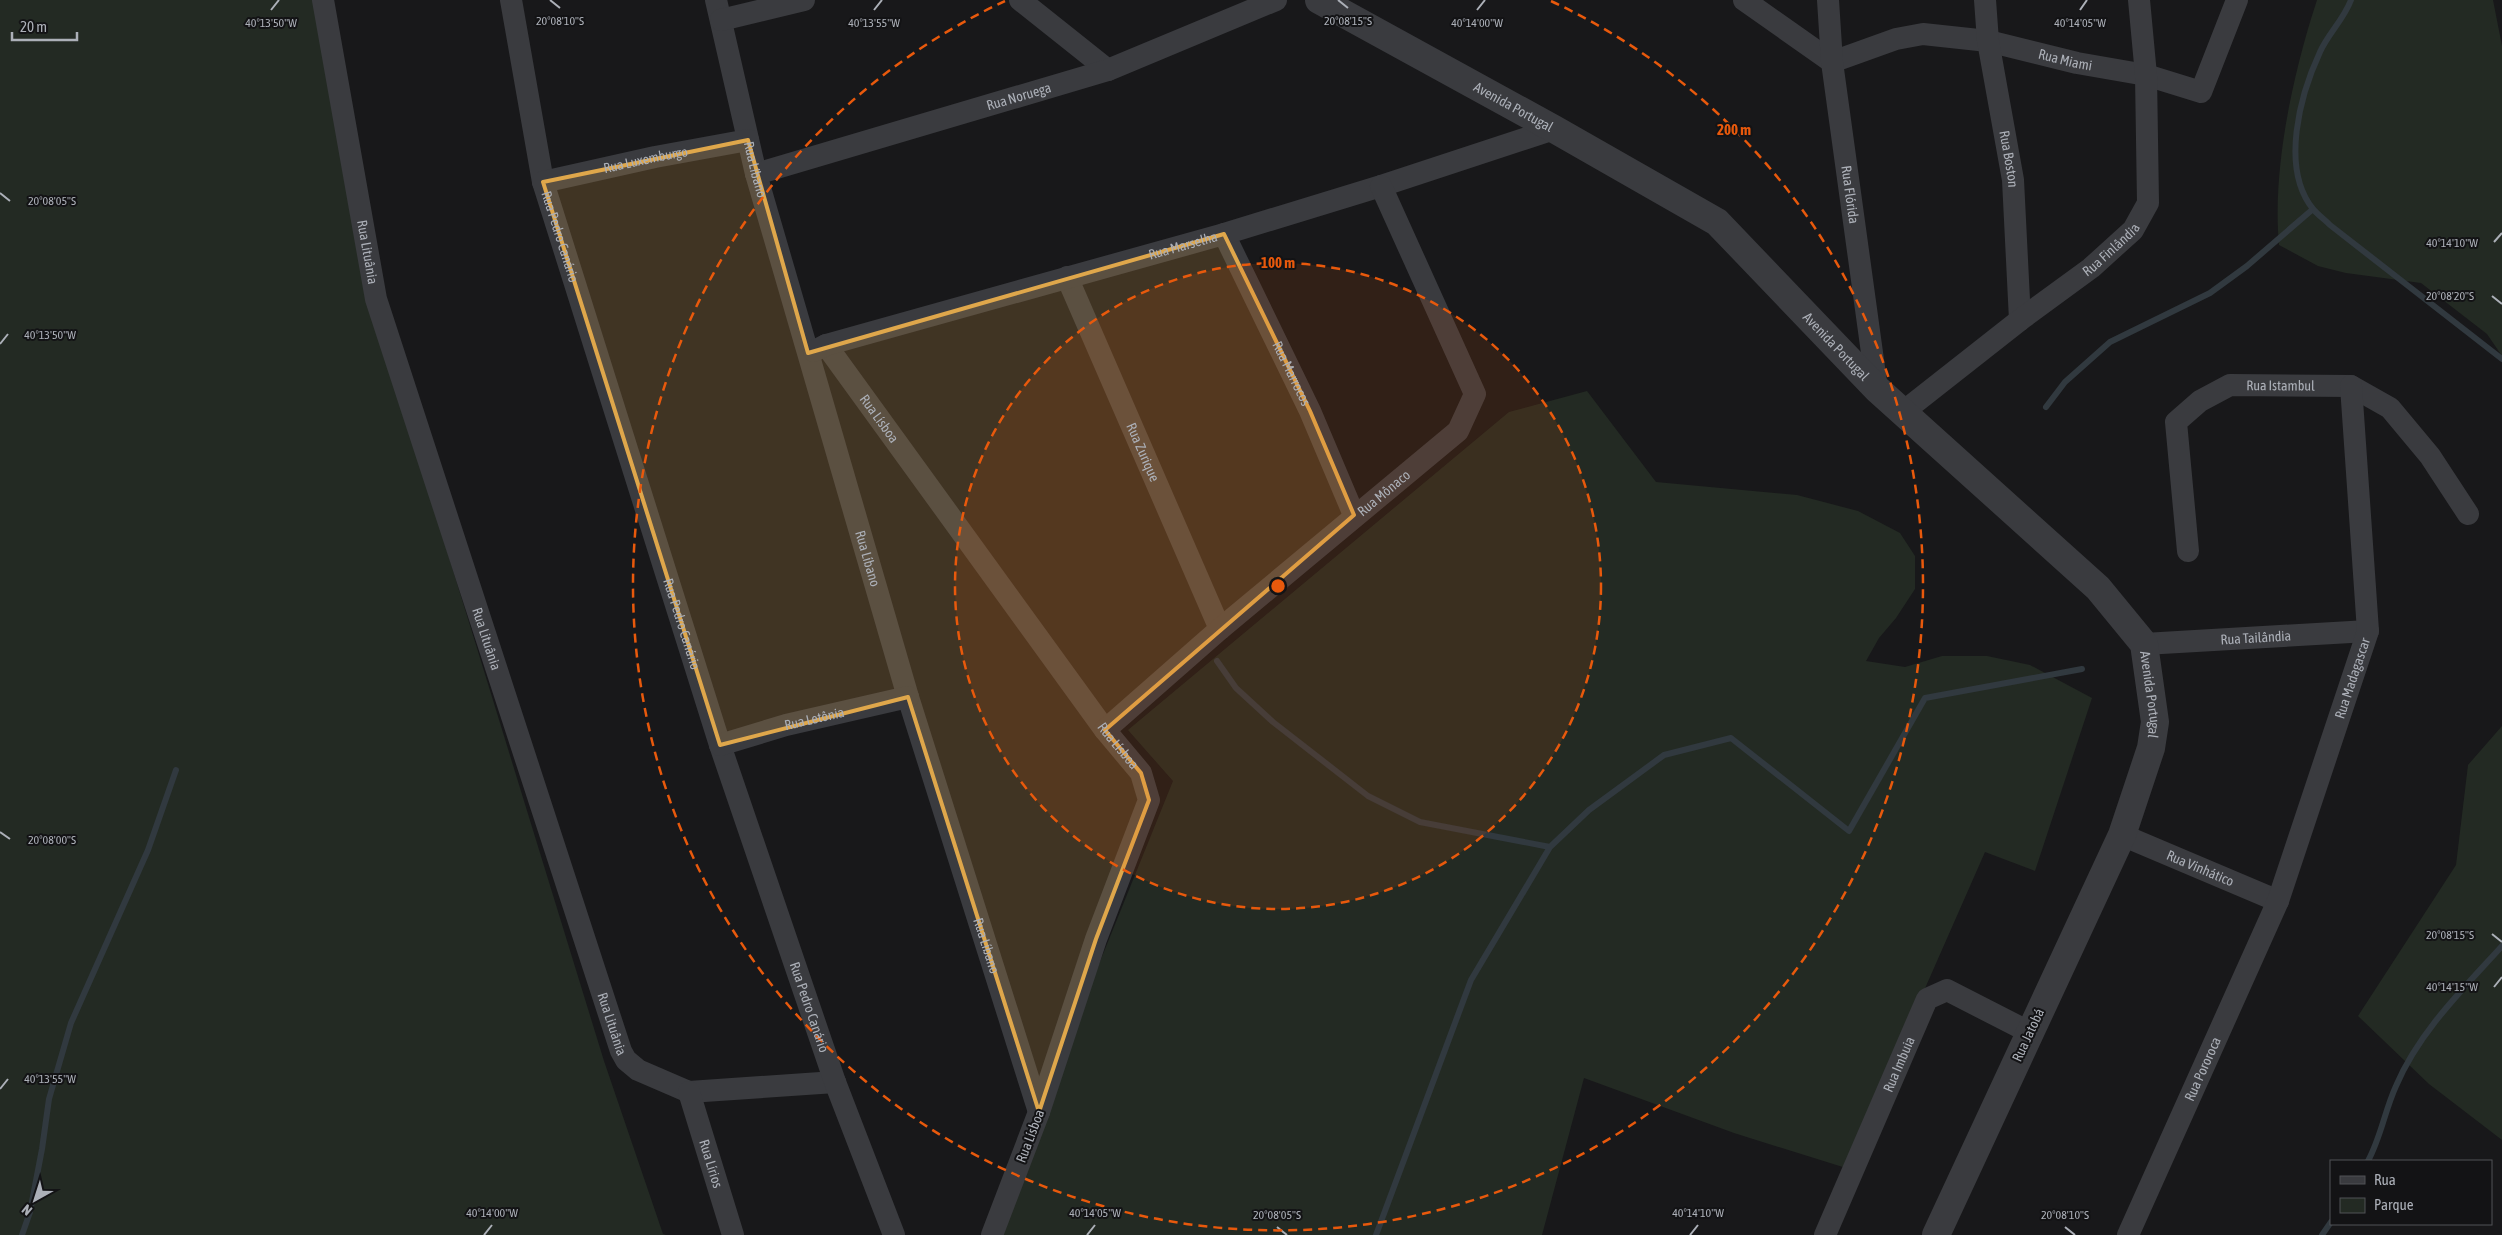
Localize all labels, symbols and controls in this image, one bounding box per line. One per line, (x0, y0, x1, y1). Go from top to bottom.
scale bar (12, 10, 78, 42)
text: 20°08'10"S (536, 14, 584, 28)
text: 20°08'15"S (1324, 14, 1372, 28)
text: 40°13'50"W (245, 16, 297, 30)
text: 40°13'55"W (848, 16, 900, 30)
text: 40°14'00"W (1451, 16, 1503, 30)
text: 40°14'05"W (2054, 16, 2106, 30)
text: 20 m (20, 18, 47, 35)
street label: Rua Miami (2037, 46, 2093, 73)
street label: Rua Noruega (985, 79, 1053, 113)
street label: Avenida Portugal (1471, 79, 1556, 135)
text: 200 m (1717, 121, 1751, 138)
street label: Rua Boston (1996, 129, 2021, 188)
street label: Rua Líbano (741, 140, 770, 199)
street label: Rua Luxemburgo (602, 143, 689, 176)
street label: Rua Flórida (1838, 165, 1862, 225)
street label: Rua Pedro Canário (538, 189, 582, 284)
text: 20°08'05"S (28, 194, 76, 208)
street label: Rua Lituânia (354, 219, 381, 285)
street label: Rua Finlândia (2079, 221, 2143, 279)
street label: Rua Marselha (1147, 228, 1219, 263)
text: 40°14'10"W (2426, 236, 2478, 250)
text: 100 m (1261, 254, 1295, 271)
text: 20°08'20"S (2426, 289, 2474, 303)
street label: Avenida Portugal (1800, 309, 1873, 384)
text: 40°13'50"W (24, 328, 76, 342)
street label: Rua Marrocos (1269, 339, 1314, 408)
street label: Rua Istambul (2246, 377, 2315, 394)
street label: Rua Lísboa (857, 391, 902, 446)
street label: Rua Zurique (1123, 420, 1163, 484)
street label: Rua Mônaco (1354, 466, 1413, 519)
street label: Rua Líbano (852, 529, 883, 588)
street label: Rua Pedro Canário (660, 576, 704, 671)
centre of rings (1269, 577, 1287, 595)
street label: Rua Lituânia (469, 606, 504, 672)
street label: Rua Tailândia (2220, 627, 2291, 648)
street label: Rua Madagascar (2331, 635, 2373, 721)
street label: Avenida Portugal (2137, 650, 2163, 740)
street label: Rua Letônia (783, 704, 846, 733)
street label: Rua Lísboa (1094, 719, 1142, 772)
text: 20°08'00"S (28, 833, 76, 847)
street label: Rua Vinhático (2164, 847, 2236, 889)
street label: Rua Líbano (970, 916, 1003, 976)
text: 20°08'15"S (2426, 928, 2474, 942)
street label: Rua Pedro Canário (787, 960, 832, 1055)
text: 40°14'15"W (2426, 980, 2478, 994)
street label: Rua Lituânia (595, 991, 630, 1058)
street label: Rua Jatobá (2009, 1006, 2047, 1064)
street label: Rua Imbuia (1880, 1034, 1918, 1095)
street label: Rua Pororoca (2181, 1034, 2224, 1104)
text: 40°13'55"W (24, 1072, 76, 1086)
street label: Rua Lísboa (1013, 1107, 1047, 1165)
street label: Rua Lírios (696, 1138, 726, 1190)
legend (2330, 1160, 2492, 1225)
text: Rua (2374, 1171, 2396, 1188)
north arrow (10, 1175, 60, 1225)
text: Parque (2374, 1196, 2414, 1213)
text: N (19, 1201, 35, 1219)
text: 40°14'00"W (466, 1206, 518, 1220)
text: 40°14'05"W (1069, 1206, 1121, 1220)
text: 40°14'10"W (1672, 1206, 1724, 1220)
text: 20°08'05"S (1253, 1208, 1301, 1222)
text: 20°08'10"S (2041, 1208, 2089, 1222)

